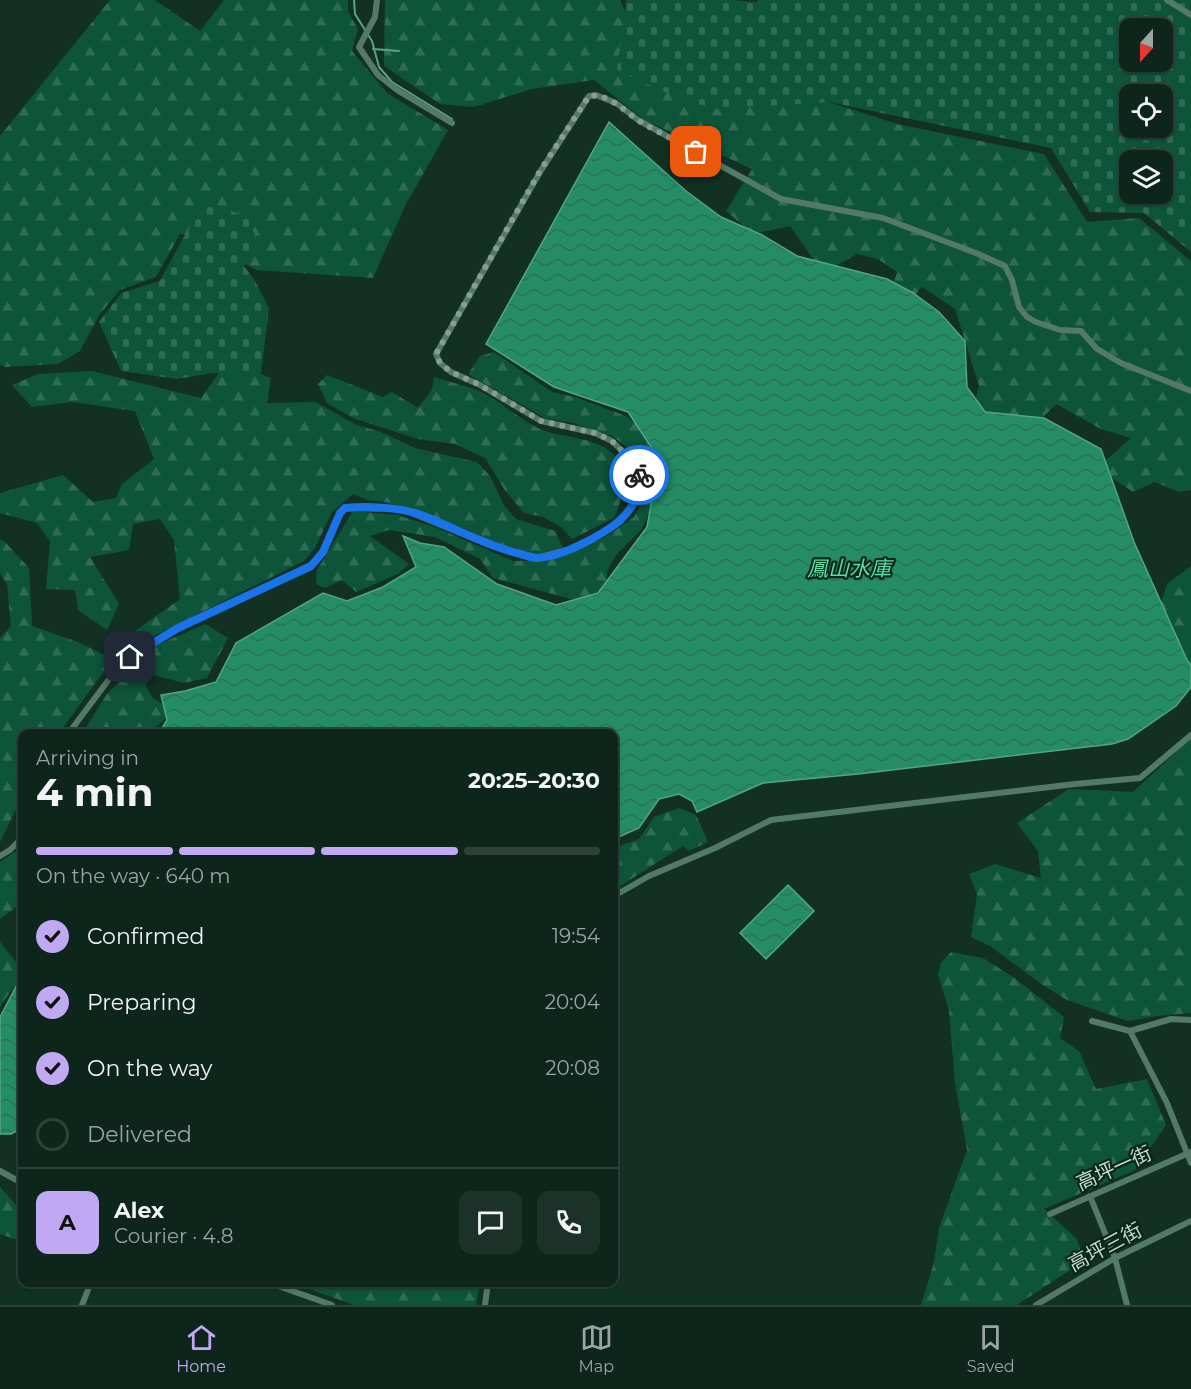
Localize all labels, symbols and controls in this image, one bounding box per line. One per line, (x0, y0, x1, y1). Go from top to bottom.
north arrow (1119, 18, 1173, 72)
map controls (1119, 18, 1173, 204)
button: locate (1119, 84, 1173, 138)
pin (670, 126, 721, 177)
icon: bag (679, 135, 712, 168)
button: layers (1119, 150, 1173, 204)
courier (609, 445, 669, 505)
icon: bike (623, 459, 656, 492)
water label: 鳳山水庫 (807, 556, 894, 581)
pin (104, 631, 155, 682)
icon: home (113, 640, 146, 673)
text: Arriving in (36, 746, 139, 770)
text: 20:25–20:30 (468, 767, 600, 794)
text: 4 min (36, 768, 154, 816)
text: On the way · 640 m (36, 864, 231, 888)
icon: check (36, 920, 69, 953)
text: Confirmed (87, 923, 204, 950)
text: 19:54 (552, 924, 600, 948)
icon: check (36, 986, 69, 1019)
text: Preparing (87, 989, 196, 1016)
text: 20:04 (545, 990, 600, 1014)
icon: check (36, 1052, 69, 1085)
text: On the way (87, 1055, 212, 1082)
text: 20:08 (545, 1056, 600, 1080)
text: Delivered (87, 1121, 192, 1148)
street label: 高坪一街 (1073, 1141, 1155, 1195)
button: chat (459, 1191, 522, 1254)
button: phone (537, 1191, 600, 1254)
text: Alex (114, 1197, 164, 1224)
text: A (59, 1209, 76, 1236)
street label: 高坪三街 (1064, 1218, 1146, 1276)
text: Courier · 4.8 (114, 1224, 233, 1248)
tab: Home (176, 1321, 226, 1376)
tab: Map (579, 1321, 614, 1376)
tab: Saved (967, 1321, 1015, 1376)

